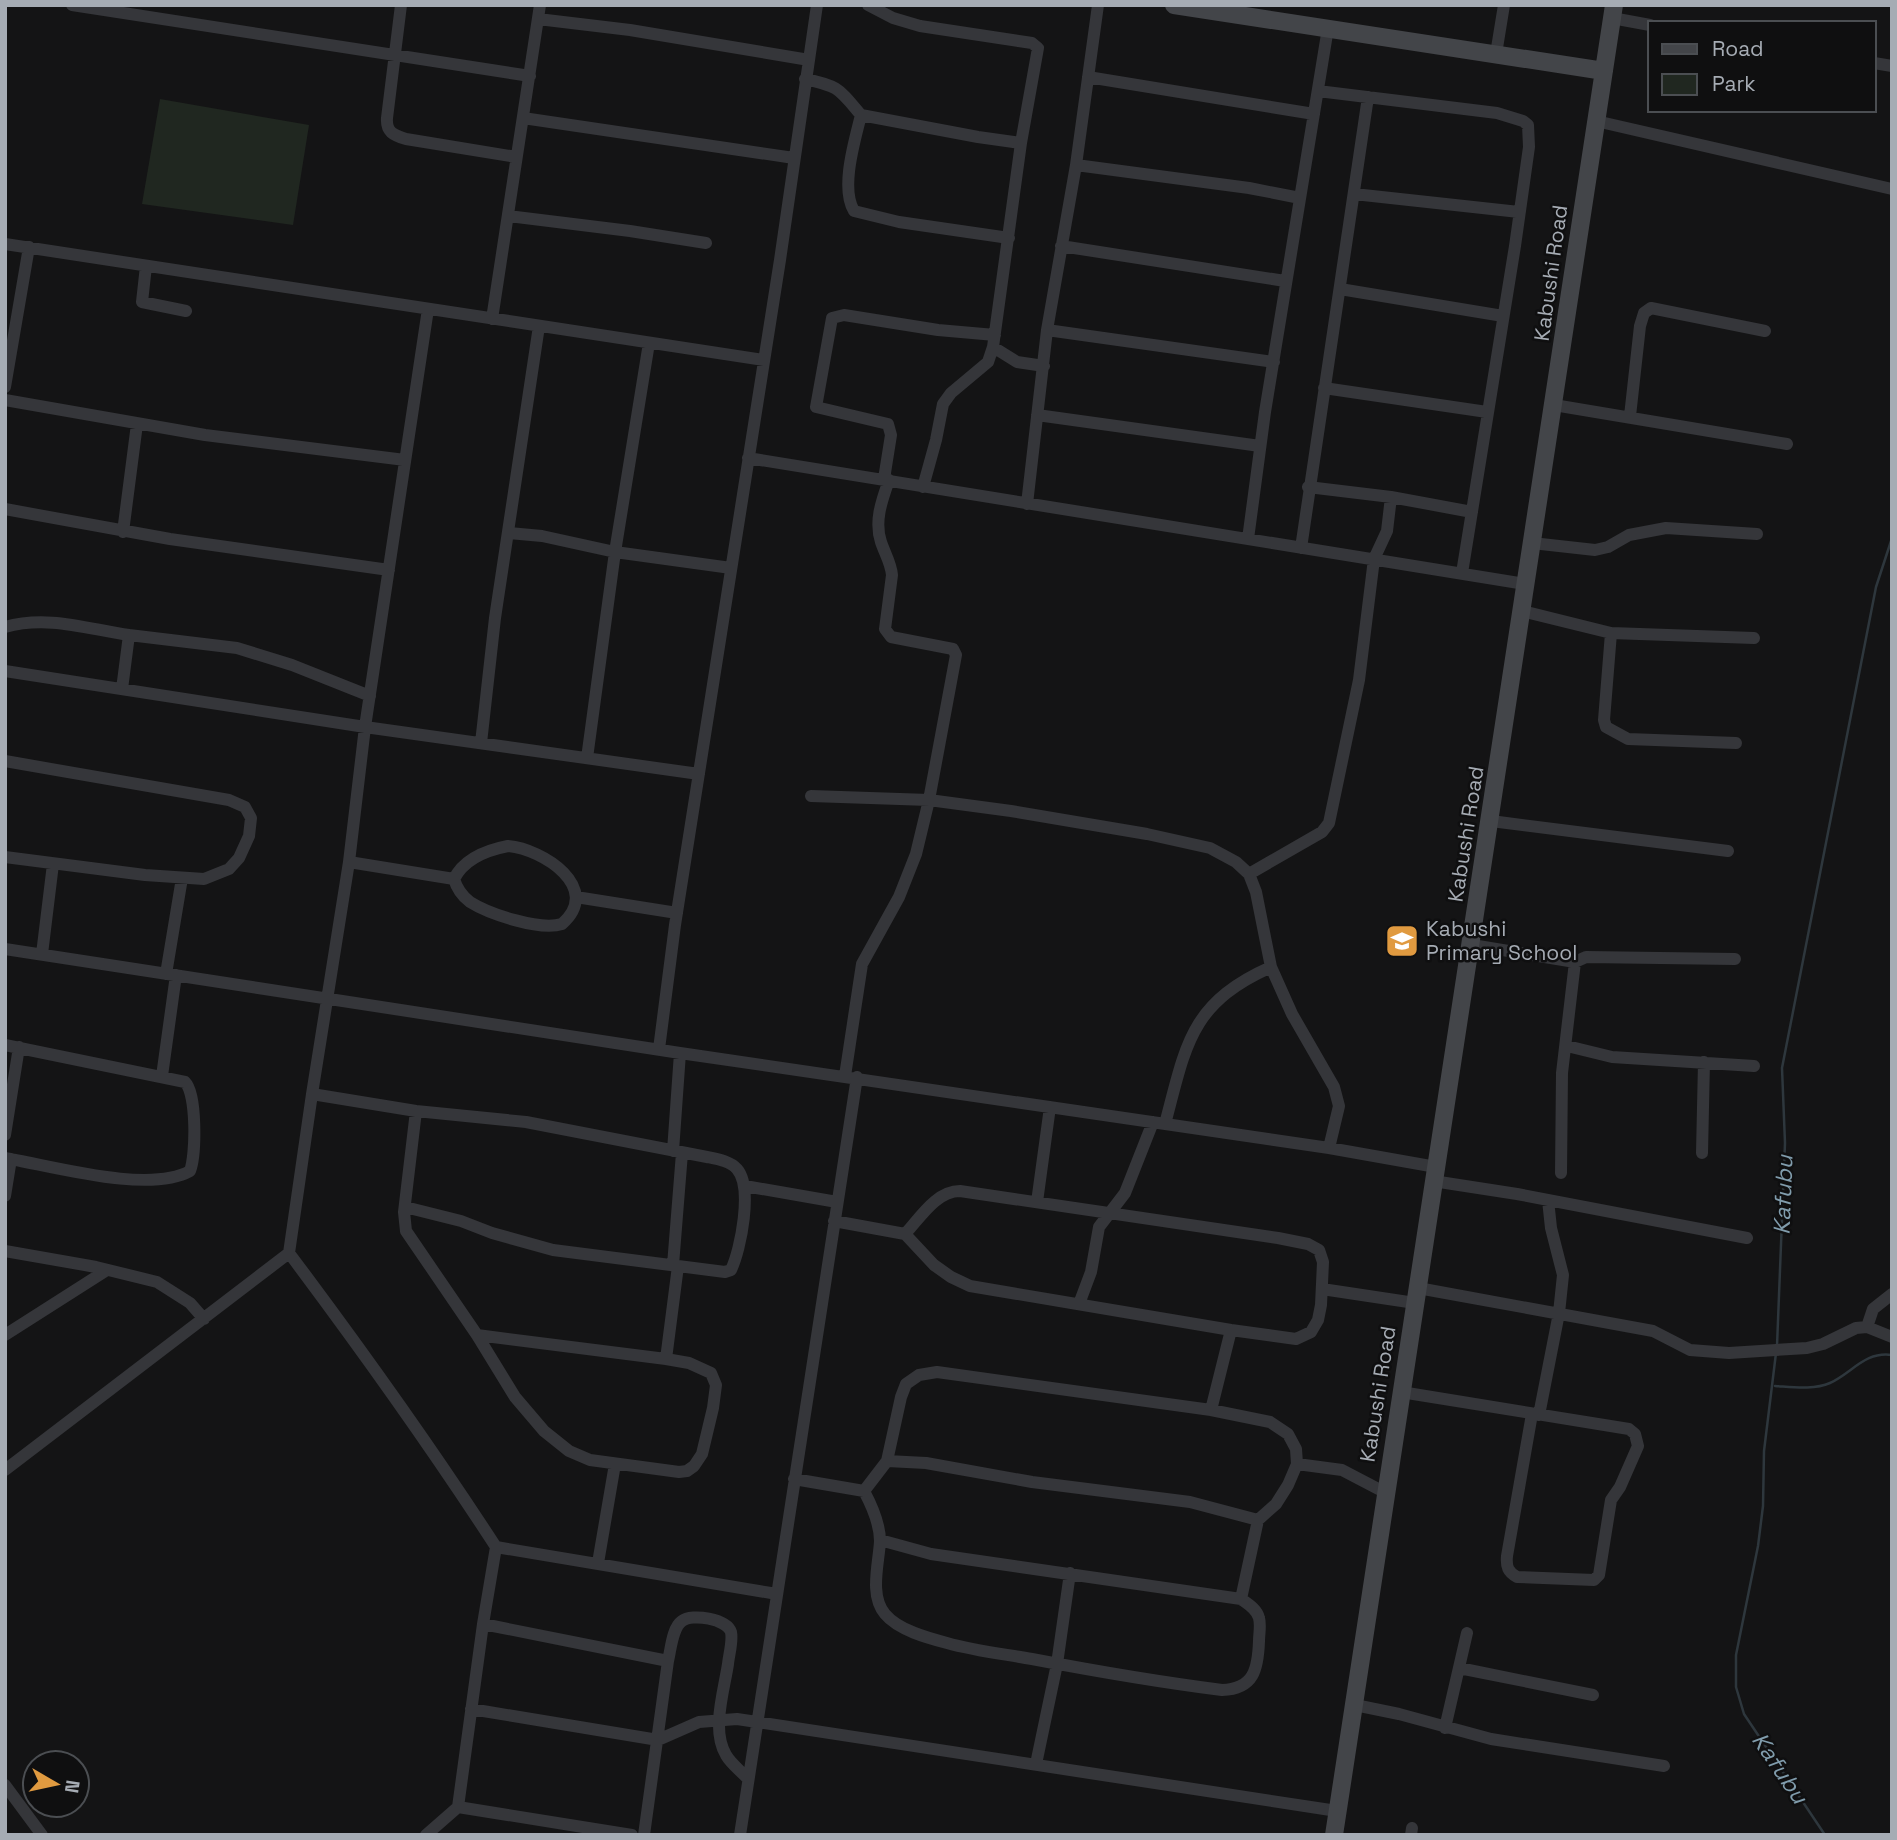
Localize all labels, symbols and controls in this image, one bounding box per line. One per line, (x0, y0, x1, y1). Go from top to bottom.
legend (1648, 21, 1876, 112)
text: Road (1712, 35, 1764, 62)
text: Park (1712, 70, 1756, 97)
street label: Kabushi Road (1528, 203, 1573, 343)
street label: Kabushi Road (1441, 764, 1490, 904)
place label: Kabushi Primary School (1426, 915, 1577, 966)
school or university icon: Kabushi Primary School (1383, 922, 1421, 960)
water label: Kafubu (1767, 1154, 1799, 1235)
street label: Kabushi Road (1353, 1324, 1402, 1464)
water label: Kafubu (1745, 1727, 1815, 1810)
north arrow (21, 1749, 91, 1819)
text: N (59, 1778, 86, 1795)

